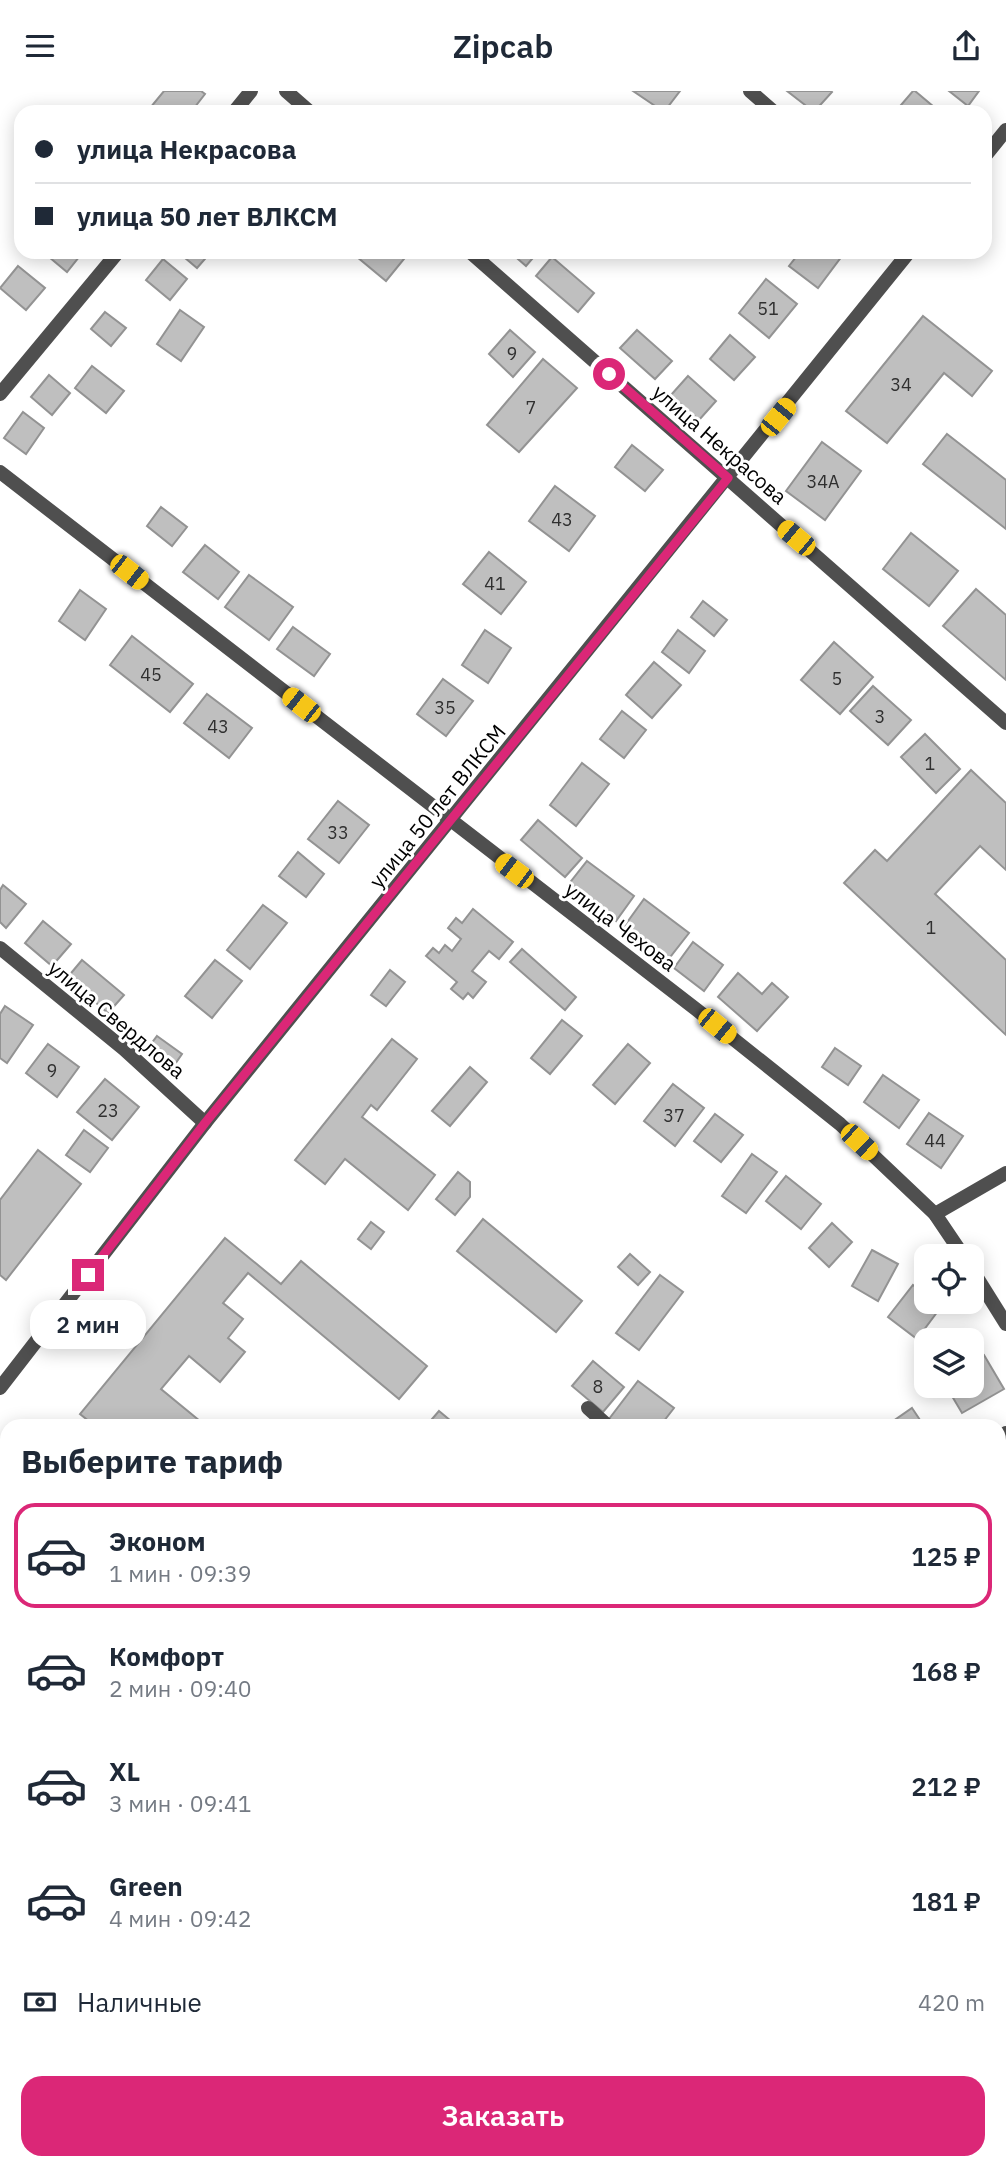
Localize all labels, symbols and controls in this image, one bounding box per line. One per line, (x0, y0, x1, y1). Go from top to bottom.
text: Zipcab (453, 25, 553, 67)
icon: menu (21, 27, 59, 65)
icon: share (947, 27, 985, 65)
text: улица Некрасова (77, 132, 297, 166)
text: улица 50 лет ВЛКСМ (77, 199, 338, 233)
house number: 51 (757, 297, 779, 320)
house number: 9 (507, 342, 517, 365)
route start (593, 358, 625, 390)
house number: 34 (890, 373, 912, 396)
street label: улица Некрасова (647, 378, 793, 510)
car (757, 394, 800, 440)
house number: 7 (526, 396, 536, 419)
house number: 34А (806, 470, 840, 493)
house number: 43 (551, 508, 573, 531)
car (774, 516, 819, 560)
car (106, 551, 153, 593)
house number: 41 (484, 572, 506, 595)
house number: 45 (140, 663, 162, 686)
house number: 5 (832, 667, 842, 690)
car (278, 684, 325, 726)
house number: 35 (434, 696, 456, 719)
house number: 3 (875, 705, 885, 728)
house number: 43 (207, 715, 229, 738)
street label: улица 50 лет ВЛКСМ (362, 719, 512, 893)
house number: 1 (925, 752, 935, 775)
house number: 33 (327, 821, 349, 844)
car (491, 850, 538, 892)
street label: улица Чехова (559, 875, 683, 977)
house number: 1 (926, 916, 936, 939)
street label: улица Свердлова (43, 953, 191, 1085)
car (695, 1005, 740, 1047)
house number: 9 (47, 1059, 57, 1082)
house number: 23 (97, 1099, 119, 1122)
house number: 37 (663, 1104, 685, 1127)
car (837, 1120, 882, 1164)
house number: 44 (924, 1129, 946, 1152)
map controls (914, 1244, 984, 1398)
button: locate (914, 1244, 984, 1314)
route end (72, 1259, 104, 1291)
callout: 2 мин (30, 1299, 146, 1349)
text: 2 мин (56, 1309, 120, 1339)
button: layers (914, 1328, 984, 1398)
house number: 8 (593, 1375, 603, 1398)
text: Выберите тариф (21, 1440, 283, 1482)
icon: car (25, 1524, 88, 1587)
text: Эконом (109, 1524, 206, 1558)
text: 125 ₽ (911, 1539, 981, 1573)
text: 1 мин · 09:39 (109, 1558, 252, 1588)
icon: car (25, 1639, 88, 1702)
text: Комфорт (109, 1639, 224, 1673)
text: 168 ₽ (911, 1654, 981, 1688)
text: 2 мин · 09:40 (109, 1673, 252, 1703)
icon: car (25, 1754, 88, 1817)
text: XL (109, 1754, 140, 1788)
text: 212 ₽ (911, 1769, 981, 1803)
text: 3 мин · 09:41 (109, 1788, 252, 1818)
icon: car (25, 1869, 88, 1932)
text: Green (109, 1869, 183, 1903)
text: 181 ₽ (911, 1884, 981, 1918)
text: 4 мин · 09:42 (109, 1903, 252, 1933)
icon: cash (21, 1983, 59, 2021)
text: Наличные (77, 1985, 202, 2019)
text: 420 m (918, 1987, 985, 2017)
button: Заказать (21, 2076, 985, 2156)

